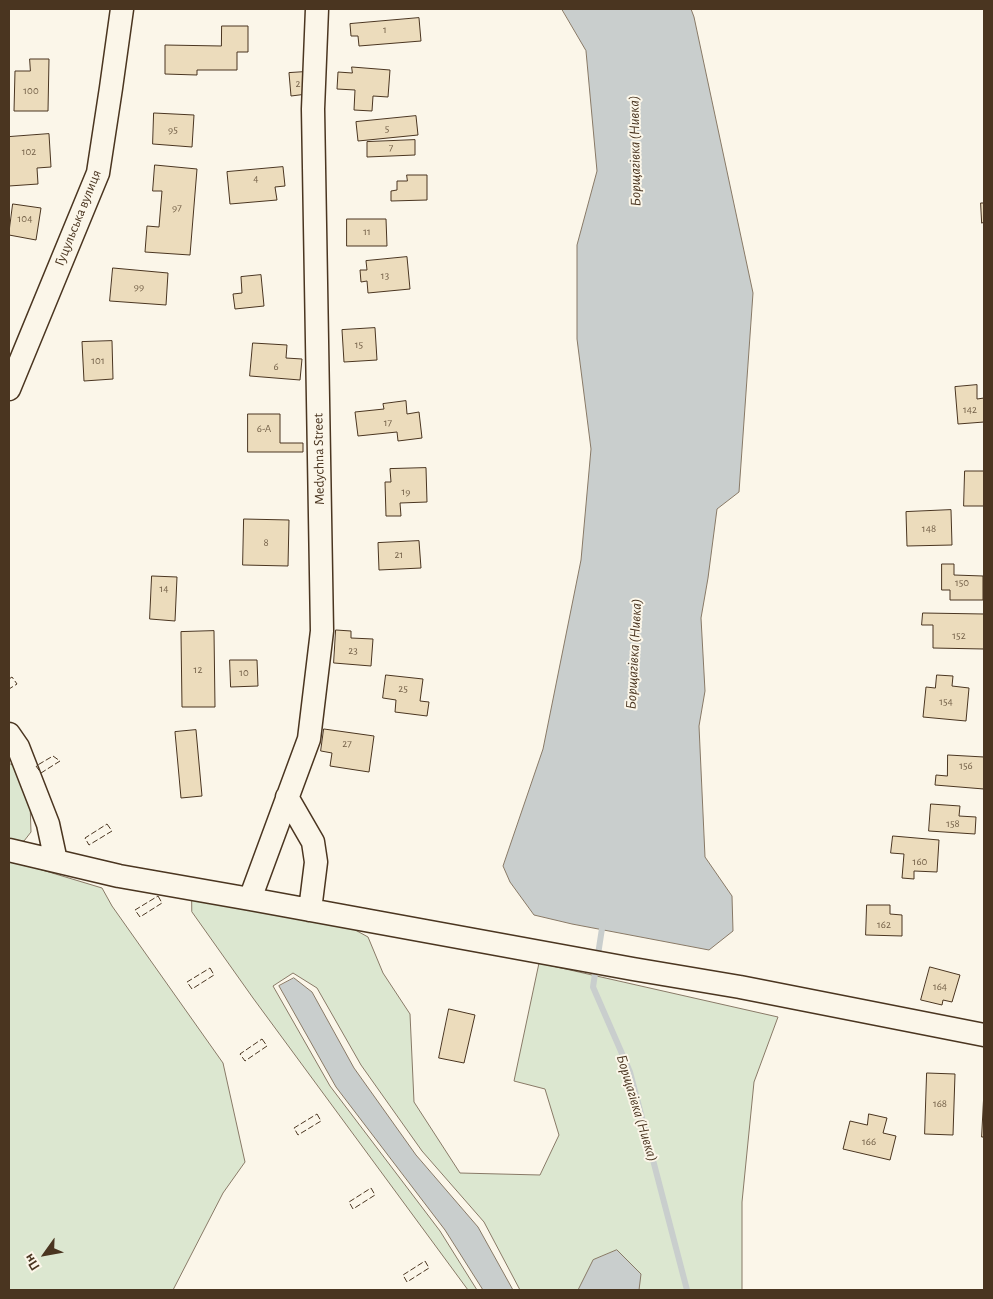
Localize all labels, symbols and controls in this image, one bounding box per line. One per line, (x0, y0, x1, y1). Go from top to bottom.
house number: 1 (383, 23, 387, 37)
house number: 2 (295, 77, 301, 91)
house number: 100 (23, 84, 39, 98)
water label: Борщагівка (Нивка) (625, 95, 645, 207)
house number: 5 (385, 122, 389, 136)
house number: 95 (168, 123, 178, 137)
house number: 7 (389, 141, 393, 155)
house number: 102 (22, 145, 36, 159)
street label: Гуцульська вулиця (51, 167, 105, 269)
house number: 4 (253, 172, 259, 186)
house number: 97 (172, 201, 182, 215)
house number: 104 (18, 212, 32, 226)
house number: 11 (363, 225, 371, 239)
house number: 13 (381, 269, 389, 283)
house number: 99 (134, 280, 144, 294)
house number: 15 (355, 338, 363, 352)
house number: 101 (91, 354, 105, 368)
house number: 6 (273, 360, 279, 374)
house number: 142 (963, 403, 977, 417)
street label: Medychna Street (310, 413, 328, 505)
house number: 17 (384, 416, 392, 430)
house number: 6-А (257, 422, 271, 436)
house number: 19 (402, 485, 410, 499)
house number: 148 (922, 522, 936, 536)
house number: 8 (263, 536, 269, 550)
house number: 21 (395, 548, 403, 562)
house number: 150 (955, 576, 969, 590)
house number: 14 (159, 582, 169, 596)
water label: Борщагівка (Нивка) (622, 598, 646, 710)
house number: 152 (952, 629, 966, 643)
house number: 23 (348, 644, 358, 658)
house number: 12 (194, 663, 202, 677)
house number: 10 (239, 666, 249, 680)
house number: 25 (398, 682, 408, 696)
house number: 154 (939, 695, 953, 709)
house number: 27 (342, 737, 352, 751)
house number: 156 (959, 759, 973, 773)
house number: 158 (946, 817, 960, 831)
house number: 160 (913, 855, 927, 869)
house number: 162 (877, 918, 891, 932)
house number: 164 (933, 980, 947, 994)
water label: Борщагівка (Нивка) (612, 1052, 662, 1164)
house number: 168 (933, 1097, 947, 1111)
house number: 166 (862, 1135, 876, 1149)
north arrow (20, 1229, 70, 1279)
text: Пн (22, 1251, 43, 1273)

